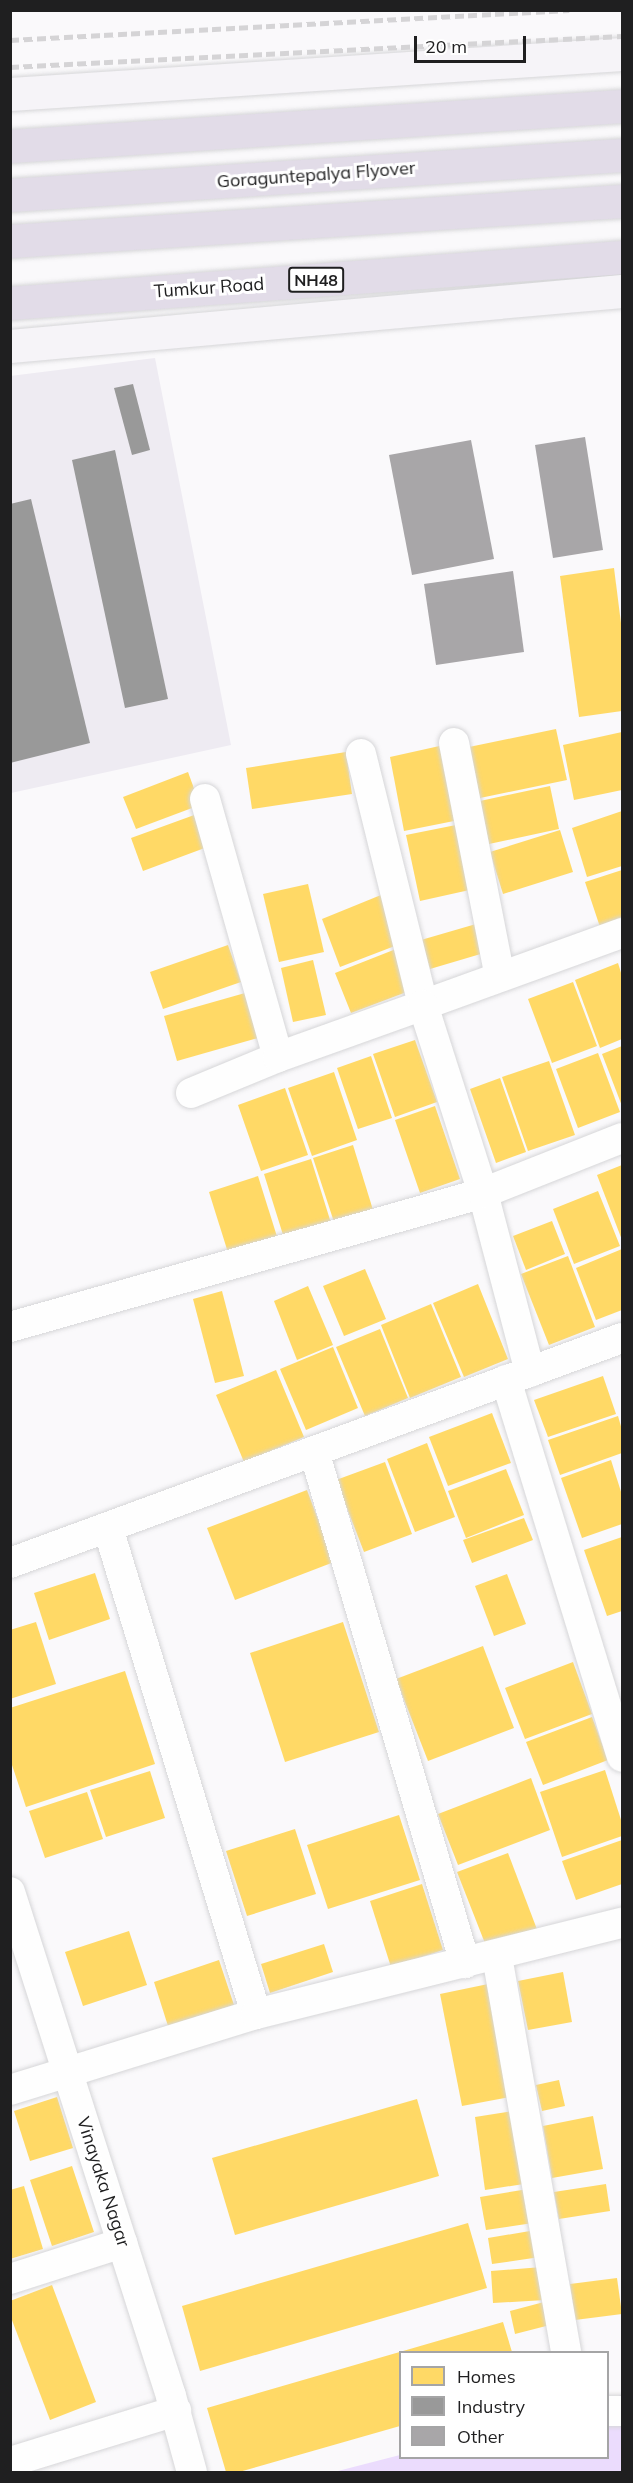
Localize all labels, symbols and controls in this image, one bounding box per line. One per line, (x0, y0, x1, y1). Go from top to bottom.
scale bar (417, 24, 530, 62)
text: 20 m (425, 35, 467, 58)
street label: Goraguntepalya Flyover (216, 157, 416, 193)
road number: NH48 (288, 267, 344, 293)
street label: Tumkur Road (153, 273, 265, 303)
street label: Vinayaka Nagar (72, 2114, 134, 2250)
legend (399, 2351, 609, 2459)
text: Homes (457, 2365, 516, 2388)
text: Industry (457, 2395, 525, 2418)
text: Other (457, 2425, 504, 2448)

